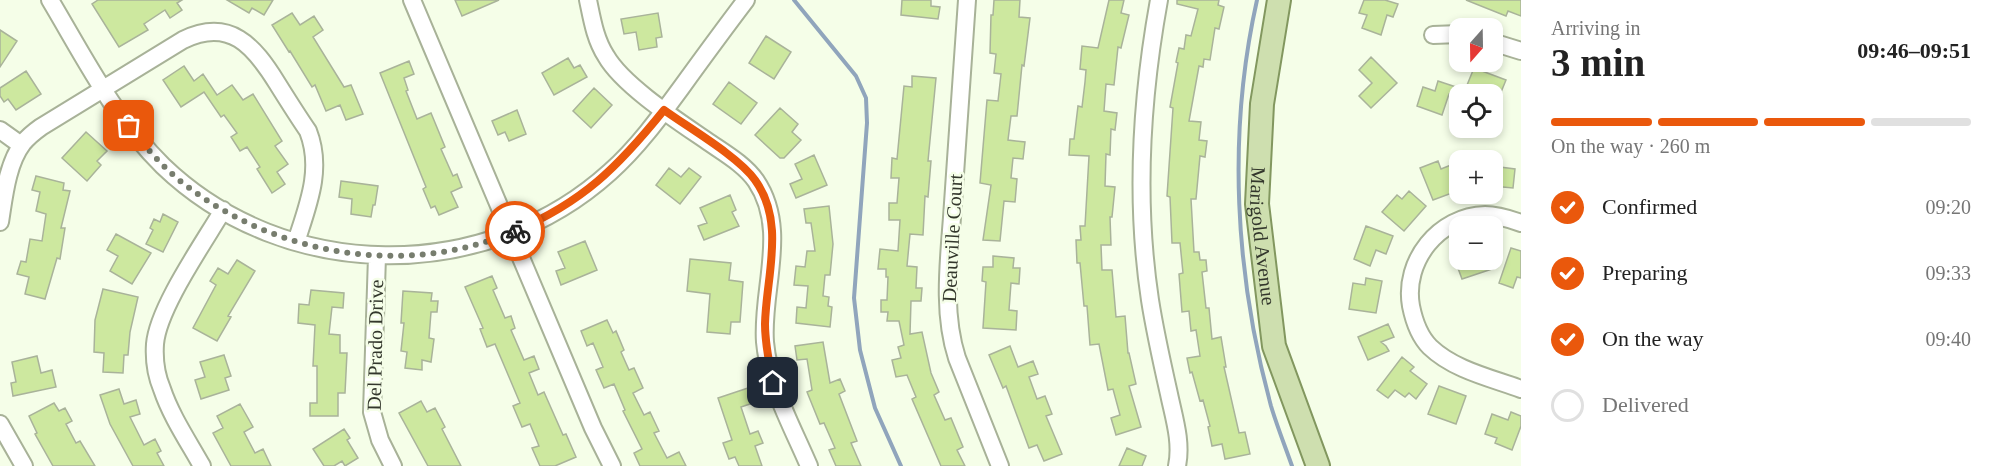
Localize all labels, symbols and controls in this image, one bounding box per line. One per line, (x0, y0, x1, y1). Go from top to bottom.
text: Arriving in (1551, 17, 1640, 39)
north arrow (1449, 18, 1503, 72)
map controls (1449, 18, 1503, 270)
text: 09:46–09:51 (1857, 38, 1971, 63)
text: 3 min (1551, 41, 1645, 84)
button: locate (1449, 84, 1503, 138)
pin (103, 100, 154, 151)
icon: bag (112, 109, 145, 142)
text: On the way · 260 m (1551, 135, 1710, 157)
button: + (1449, 150, 1503, 204)
street label: Marigold Avenue (1245, 166, 1280, 307)
street label: Deauville Court (938, 173, 966, 303)
icon: check (1551, 191, 1584, 224)
text: Confirmed (1602, 194, 1697, 219)
text: 09:20 (1925, 196, 1971, 218)
courier (485, 201, 545, 261)
icon: bike (499, 215, 532, 248)
button: − (1449, 216, 1503, 270)
icon: check (1551, 257, 1584, 290)
text: Preparing (1602, 260, 1688, 285)
text: 09:33 (1925, 262, 1971, 284)
street label: Del Prado Drive (363, 279, 387, 411)
icon: check (1551, 323, 1584, 356)
text: On the way (1602, 326, 1703, 351)
text: 09:40 (1925, 328, 1971, 350)
pin (747, 357, 798, 408)
icon: home (756, 366, 789, 399)
text: Delivered (1602, 392, 1689, 417)

